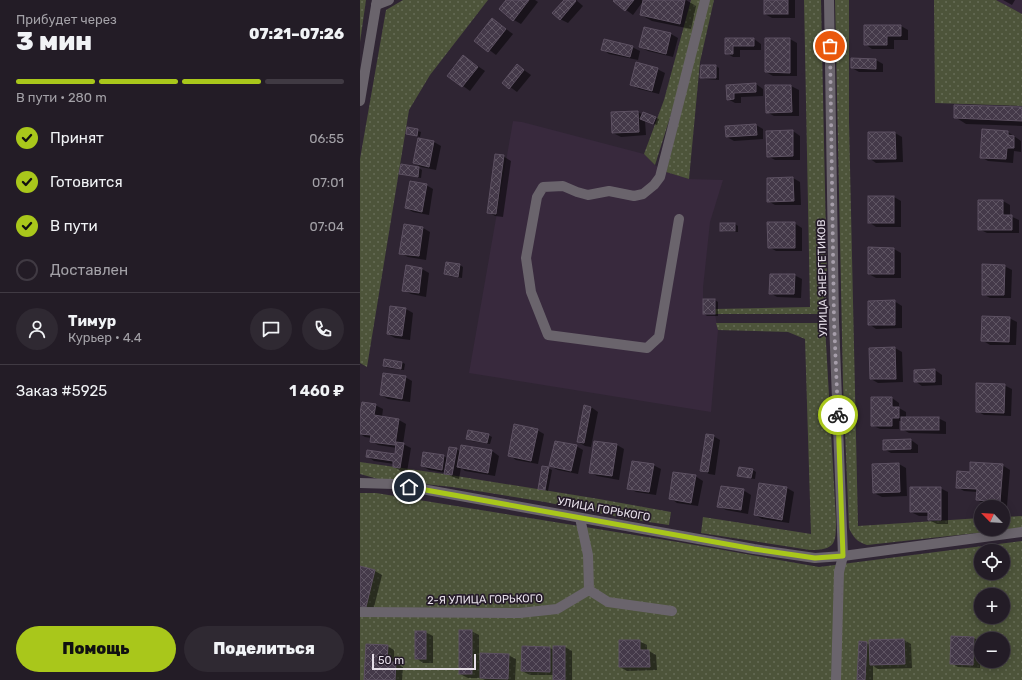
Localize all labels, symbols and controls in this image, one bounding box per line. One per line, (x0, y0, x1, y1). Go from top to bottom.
text: Прибудет через (16, 12, 117, 27)
text: 07:21–07:26 (249, 25, 344, 43)
text: 3 мин (16, 26, 92, 57)
pin (813, 29, 847, 63)
icon: bag (819, 35, 841, 57)
text: В пути · 280 m (16, 90, 107, 105)
icon: check (16, 127, 38, 149)
text: Принят (50, 129, 104, 147)
text: 06:55 (309, 131, 344, 146)
icon: check (16, 171, 38, 193)
text: Готовится (50, 173, 123, 191)
text: 07:01 (312, 175, 344, 190)
icon: check (16, 215, 38, 237)
text: В пути (50, 217, 98, 235)
text: 07:04 (309, 219, 344, 234)
street label: УЛИЦА ЭНЕРГЕТИКОВ (815, 219, 830, 337)
text: Доставлен (50, 261, 128, 279)
button: person (16, 308, 58, 350)
button: chat (250, 308, 292, 350)
button: phone (302, 308, 344, 350)
text: Тимур (68, 312, 116, 330)
text: Курьер · 4.4 (68, 330, 142, 345)
text: Заказ #5925 (16, 382, 107, 400)
text: 1 460 ₽ (289, 382, 344, 400)
courier (818, 395, 858, 435)
icon: bike (827, 404, 849, 426)
pin (392, 470, 426, 504)
icon: home (398, 476, 420, 498)
street label: УЛИЦА ГОРЬКОГО (556, 495, 651, 524)
north arrow (974, 500, 1010, 536)
map controls (974, 500, 1010, 668)
button: locate (974, 544, 1010, 580)
button: + (974, 588, 1010, 624)
street label: 2-Я УЛИЦА ГОРЬКОГО (427, 592, 543, 607)
button: Помощь (16, 626, 176, 672)
button: Поделиться (184, 626, 344, 672)
button: − (974, 632, 1010, 668)
scale bar (372, 652, 476, 671)
text: 50 m (378, 654, 404, 667)

